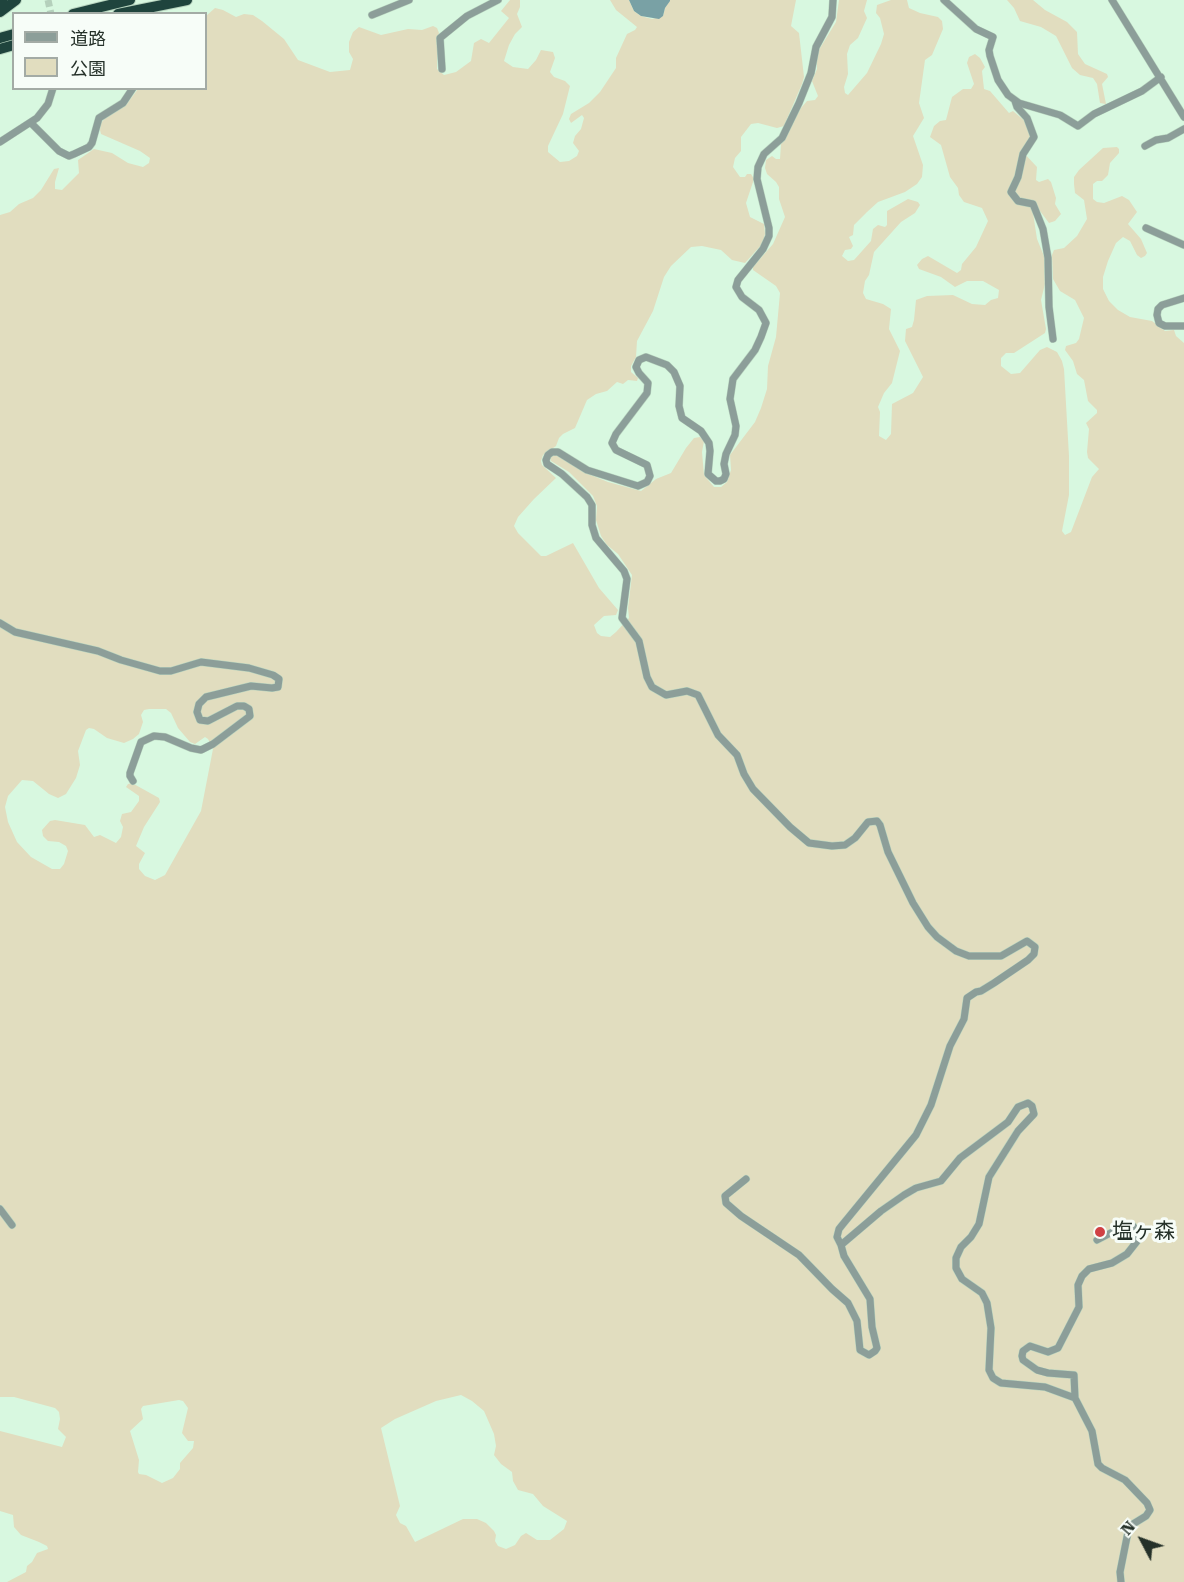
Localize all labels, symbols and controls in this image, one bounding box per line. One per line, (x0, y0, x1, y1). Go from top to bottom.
legend (12, 12, 207, 90)
text: 道路 (70, 28, 106, 49)
text: 公園 (70, 58, 106, 79)
place label: 塩ヶ森 (1112, 1219, 1175, 1245)
marker: 塩ヶ森 (1093, 1225, 1107, 1239)
north arrow (1112, 1510, 1172, 1570)
text: N (1117, 1517, 1139, 1539)

